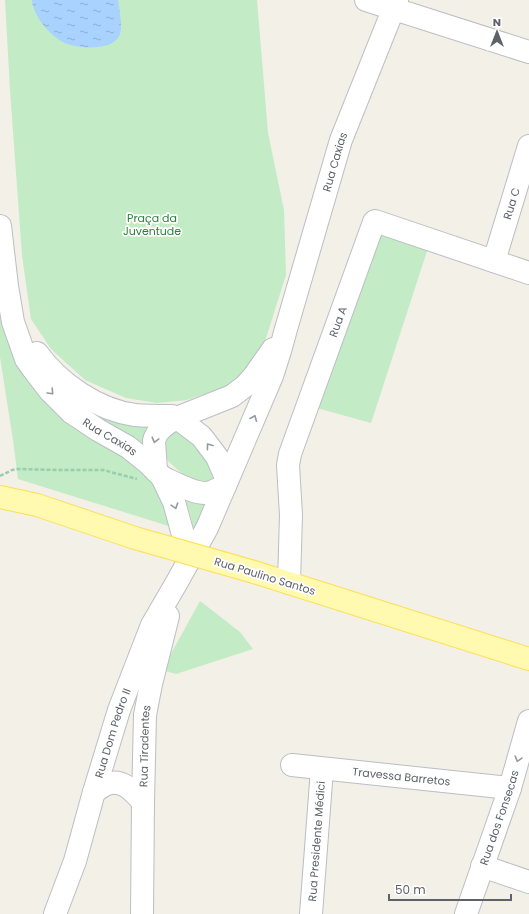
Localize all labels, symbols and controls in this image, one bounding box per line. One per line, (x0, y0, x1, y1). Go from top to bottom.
north arrow (477, 12, 517, 52)
text: N (493, 14, 501, 30)
street label: Rua Caxias (318, 130, 351, 194)
street label: Rua C (499, 186, 524, 222)
park label: Praça da Juventude (123, 210, 181, 239)
street label: Rua A (325, 304, 351, 339)
one-way arrow (47, 387, 54, 395)
street label: Rua Caxias (79, 414, 141, 460)
one-way arrow (249, 415, 257, 423)
one-way arrow (152, 436, 160, 443)
one-way arrow (207, 443, 214, 450)
one-way arrow (170, 502, 179, 509)
street label: Rua Paulino Santos (212, 553, 318, 599)
street label: Rua Dom Pedro II (91, 686, 135, 780)
street label: Rua Tiradentes (135, 703, 155, 787)
one-way arrow (514, 755, 523, 762)
street label: Travessa Barretos (352, 763, 451, 790)
street label: Rua dos Fonsecas (476, 768, 523, 867)
street label: Rua Presidente Médici (304, 780, 329, 902)
scale bar (389, 876, 511, 902)
text: 50 m (395, 881, 426, 898)

